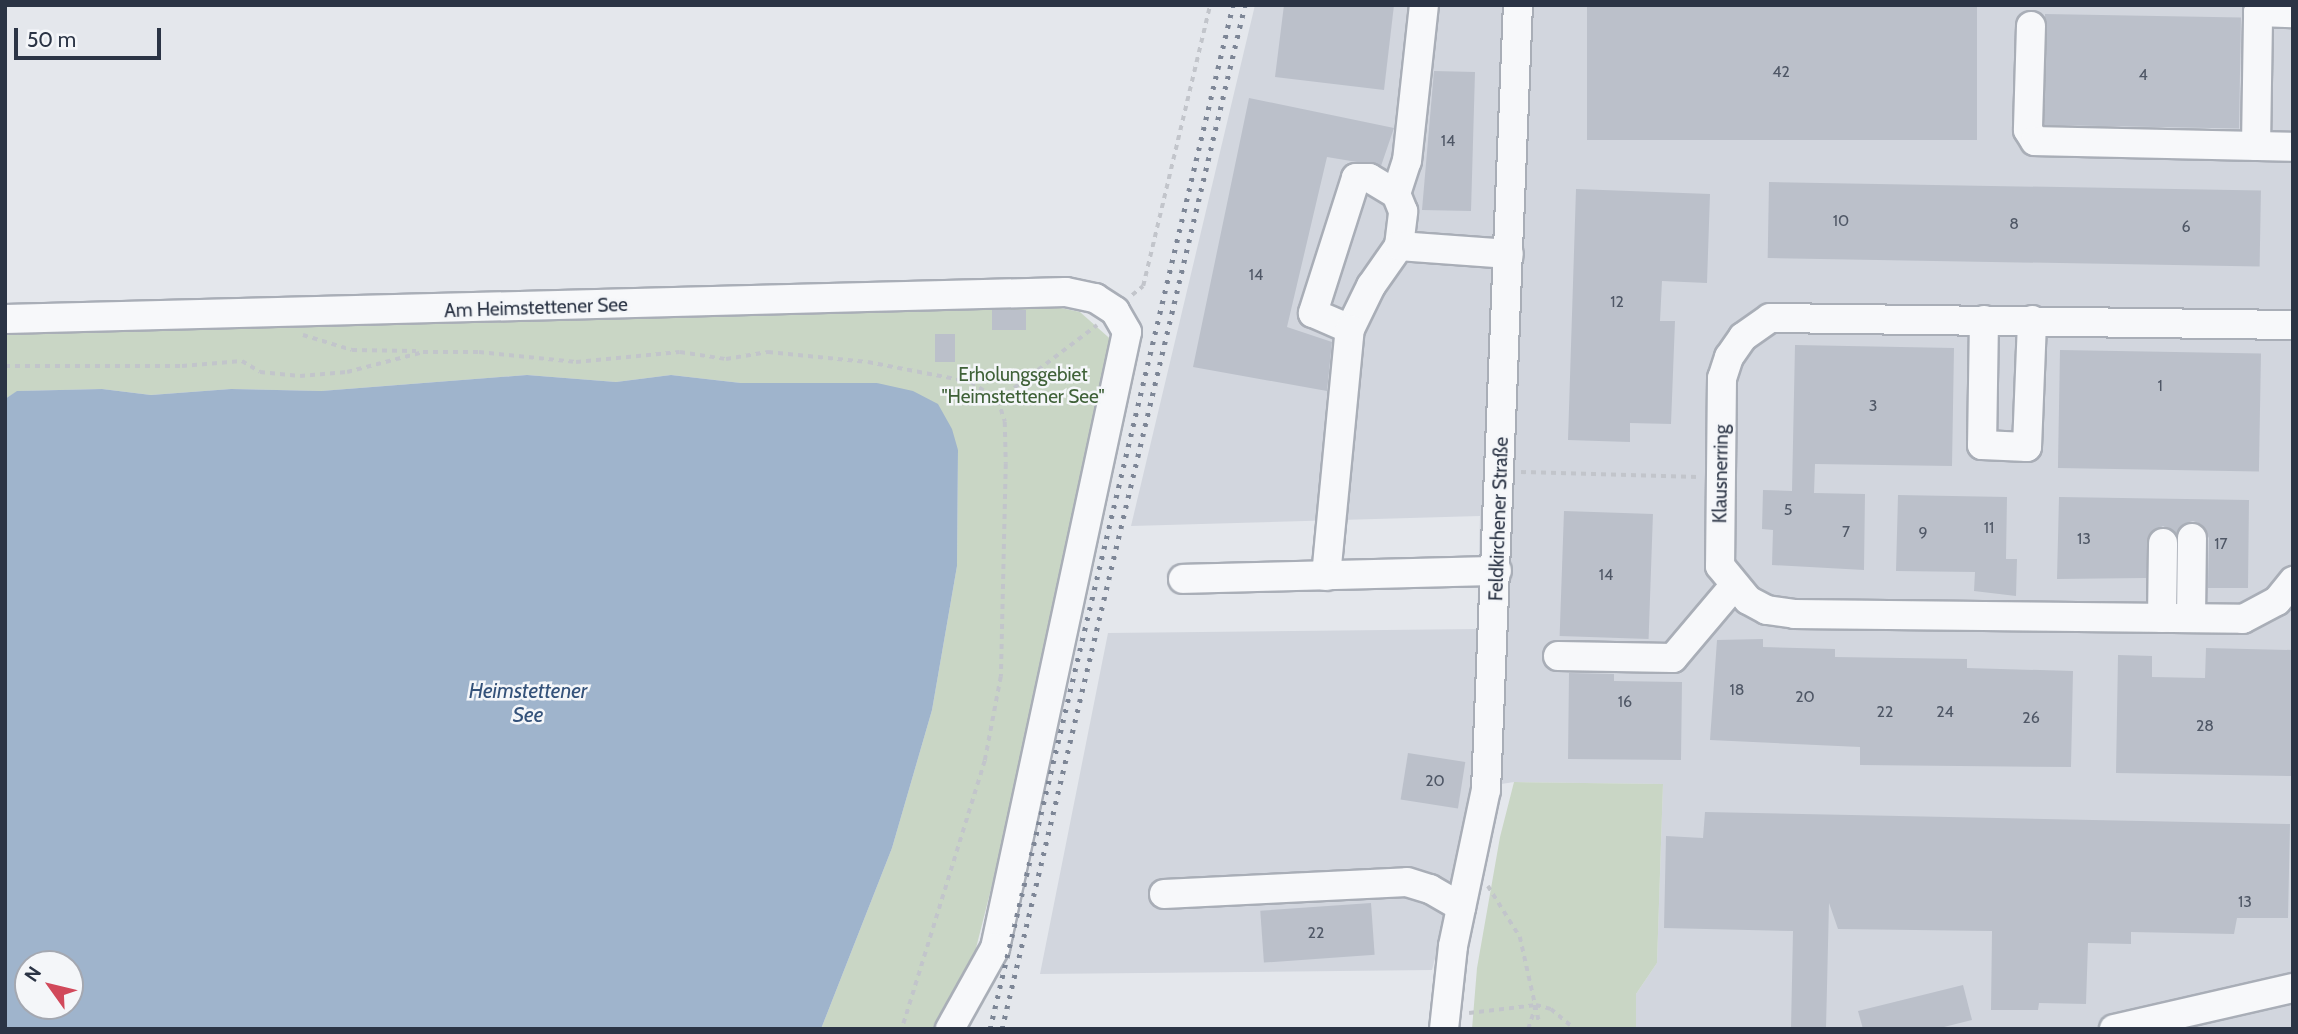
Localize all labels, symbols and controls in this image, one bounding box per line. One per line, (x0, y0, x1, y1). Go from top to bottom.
scale bar (18, 14, 164, 58)
text: 50 m (27, 27, 76, 52)
house number: 42 (1772, 62, 1790, 82)
house number: 4 (2138, 65, 2148, 85)
house number: 14 (1441, 131, 1455, 151)
house number: 10 (1833, 211, 1849, 231)
house number: 8 (2009, 214, 2019, 234)
house number: 6 (2181, 217, 2191, 237)
house number: 14 (1249, 265, 1263, 285)
house number: 12 (1610, 292, 1624, 312)
street label: Am Heimstettener See (444, 293, 628, 323)
park label: Erholungsgebiet "Heimstettener See" (941, 364, 1105, 408)
house number: 1 (2157, 376, 2163, 396)
house number: 3 (1869, 396, 1877, 416)
street label: Klausnerring (1709, 424, 1733, 524)
street label: Feldkirchener Straße (1485, 437, 1513, 601)
house number: 5 (1784, 500, 1792, 520)
house number: 11 (1984, 518, 1994, 538)
house number: 7 (1842, 522, 1850, 542)
house number: 9 (1918, 523, 1928, 543)
house number: 13 (2077, 529, 2091, 549)
house number: 17 (2214, 534, 2228, 554)
house number: 14 (1599, 565, 1613, 585)
water label: Heimstettener See (469, 678, 587, 728)
house number: 18 (1730, 680, 1744, 700)
house number: 20 (1795, 687, 1815, 707)
house number: 16 (1618, 692, 1632, 712)
house number: 22 (1877, 702, 1893, 722)
house number: 24 (1936, 702, 1954, 722)
house number: 26 (2022, 708, 2040, 728)
house number: 28 (2196, 716, 2214, 736)
house number: 20 (1425, 771, 1445, 791)
house number: 13 (2238, 892, 2252, 912)
house number: 22 (1308, 923, 1324, 943)
north arrow (14, 950, 84, 1020)
text: N (20, 962, 46, 986)

